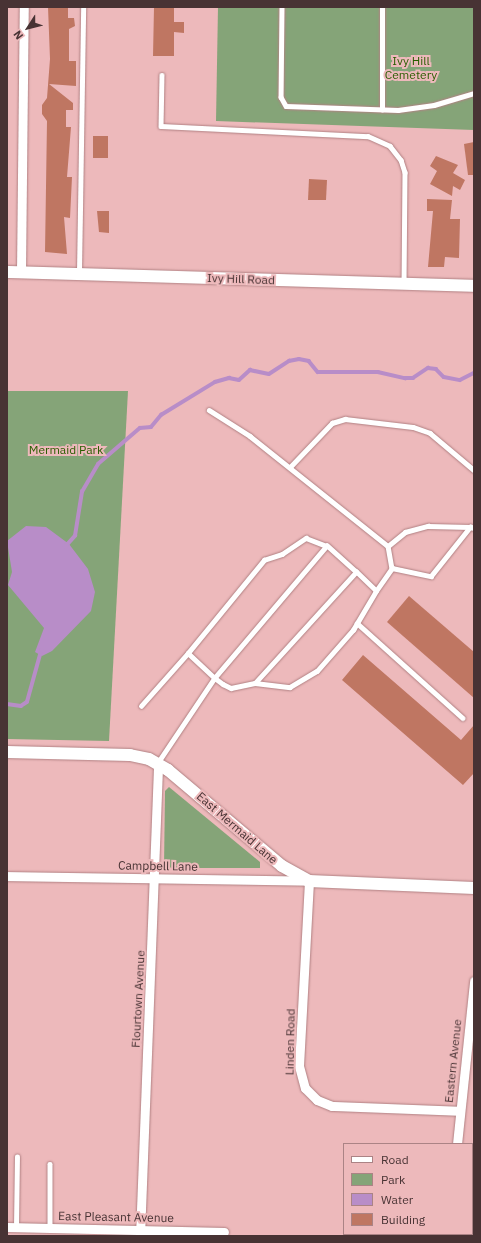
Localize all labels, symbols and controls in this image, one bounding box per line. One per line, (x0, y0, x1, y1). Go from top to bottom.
north arrow (8, 8, 48, 48)
text: N (10, 28, 26, 42)
park label: Ivy Hill Cemetery (385, 54, 437, 82)
street label: Ivy Hill Road (207, 271, 275, 287)
park label: Mermaid Park (29, 443, 103, 457)
street label: East Mermaid Lane (194, 789, 280, 867)
street label: Campbell Lane (118, 858, 198, 874)
street label: Flourtown Avenue (128, 950, 148, 1048)
street label: Linden Road (282, 1009, 298, 1075)
street label: Eastern Avenue (441, 1018, 465, 1104)
legend (343, 1143, 473, 1235)
text: Road (381, 1152, 409, 1167)
text: Park (381, 1172, 405, 1187)
text: Water (381, 1192, 413, 1207)
street label: East Pleasant Avenue (58, 1209, 174, 1225)
text: Building (381, 1212, 425, 1227)

